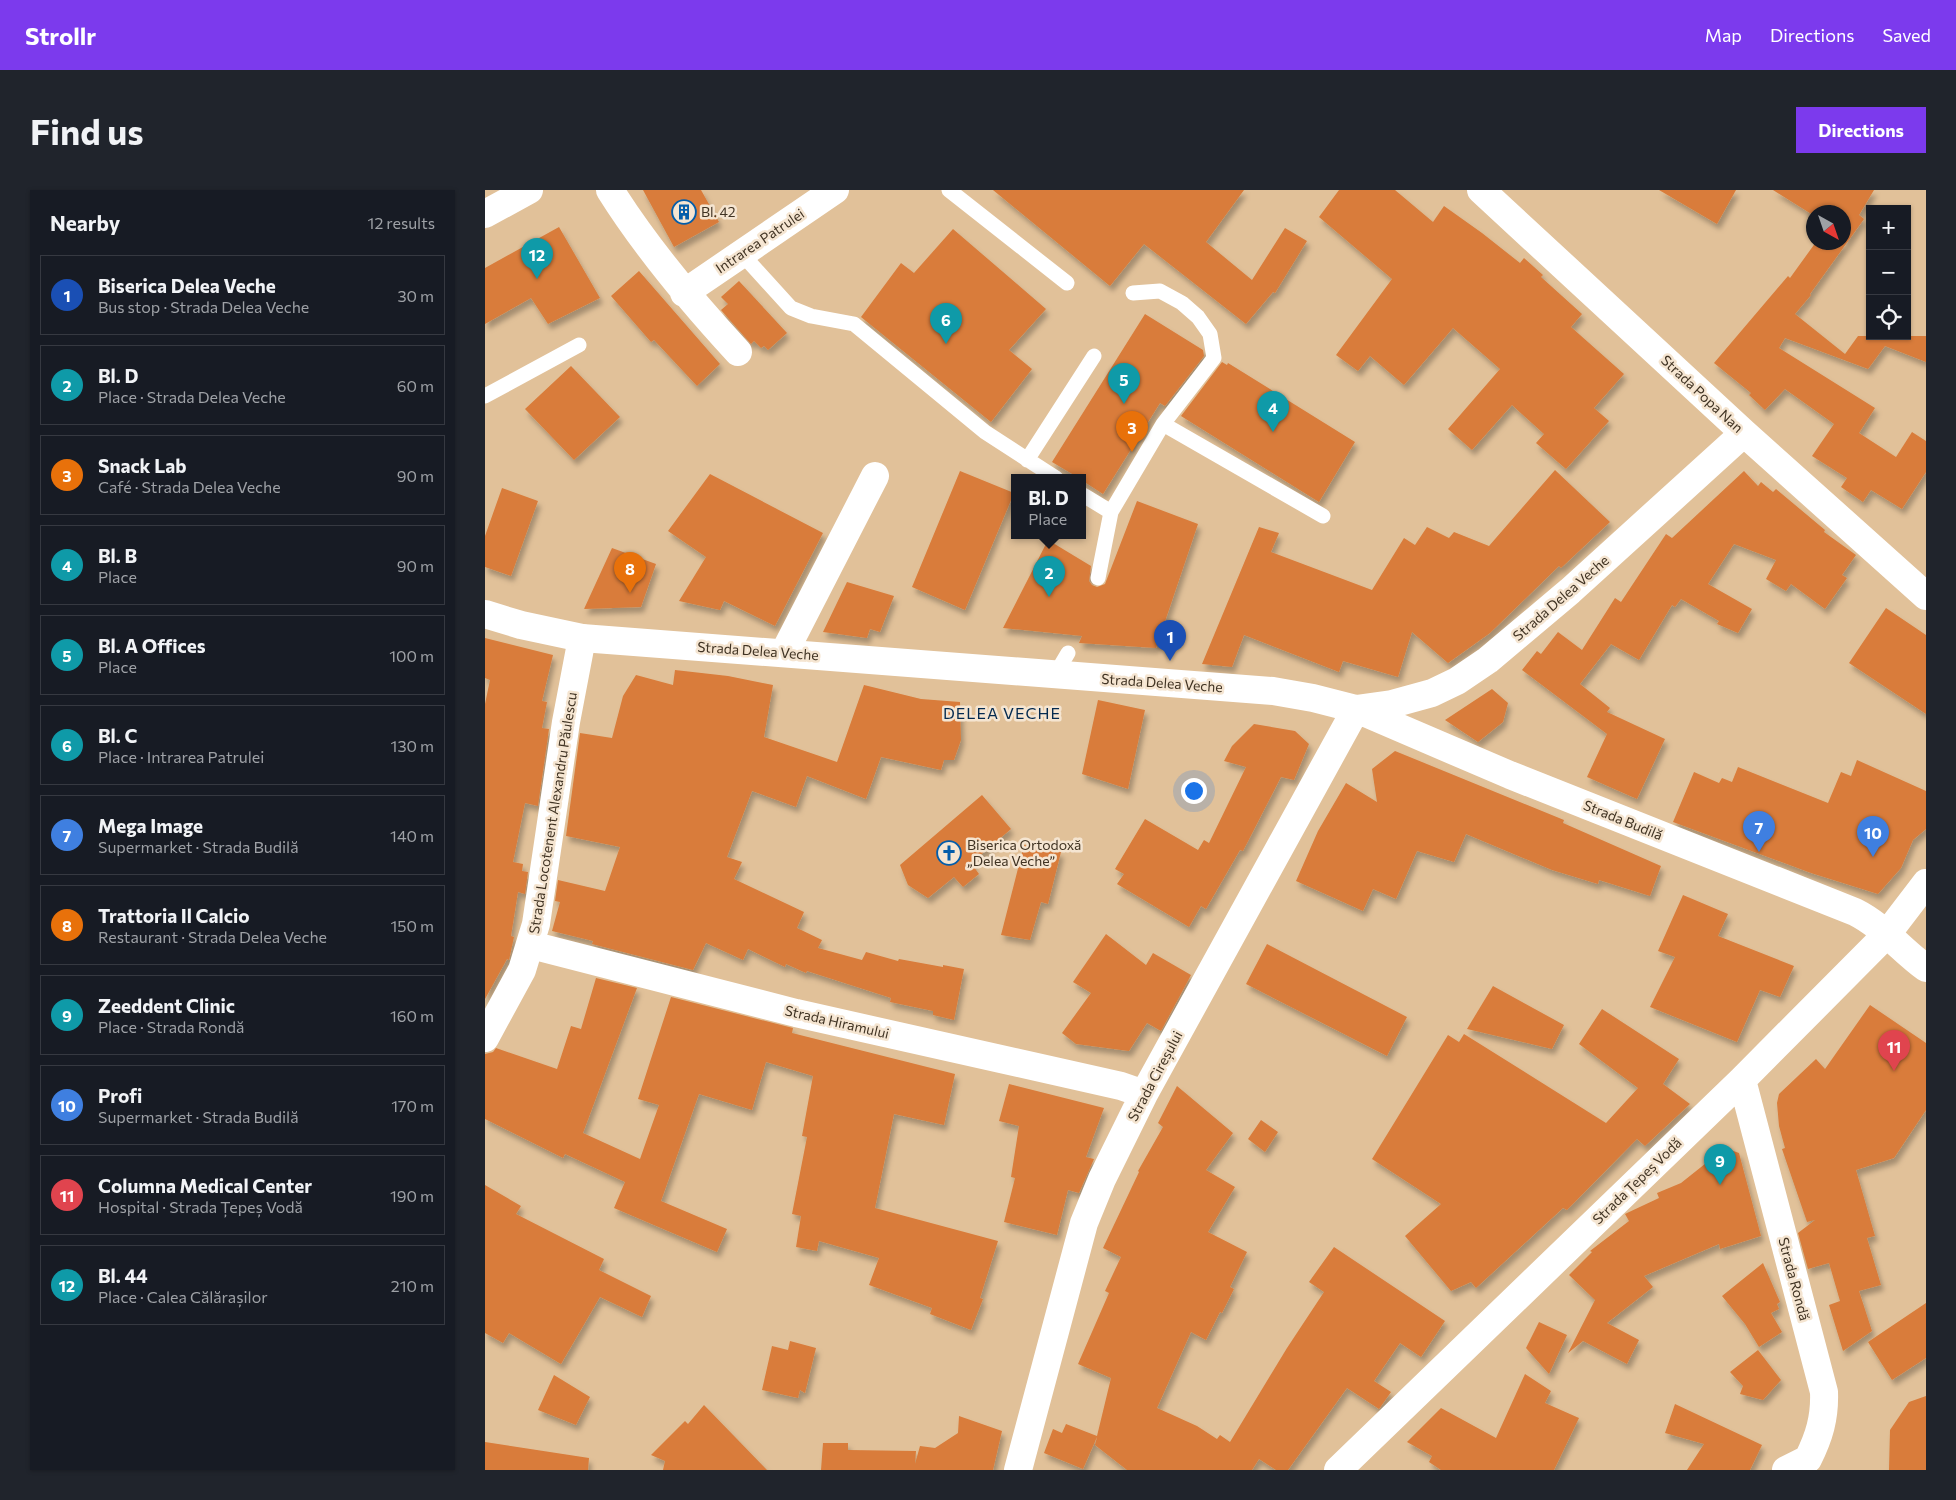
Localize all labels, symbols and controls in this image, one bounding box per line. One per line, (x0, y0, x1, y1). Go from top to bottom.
text: Strollr (25, 21, 96, 50)
text: Map (1705, 24, 1742, 46)
text: Directions (1770, 24, 1854, 46)
text: Saved (1882, 24, 1931, 46)
button: Directions (1796, 107, 1926, 153)
text: Find us (30, 109, 144, 152)
building icon: Bl. 42 (671, 199, 697, 225)
place label: Bl. 42 (701, 203, 736, 220)
street label: Intrarea Patrulei (712, 205, 807, 276)
north arrow (1806, 205, 1851, 250)
map controls (1866, 205, 1911, 340)
button: + (1866, 205, 1911, 250)
text: Nearby (50, 210, 120, 235)
text: 12 results (368, 213, 435, 232)
pin: 12 (521, 238, 553, 279)
button: − (1866, 250, 1911, 295)
text: Biserica Delea Veche (98, 274, 276, 297)
text: 1 (63, 286, 71, 305)
text: 30 m (397, 286, 434, 305)
button: locate (1866, 295, 1911, 340)
text: Bus stop · Strada Delea Veche (98, 297, 309, 316)
pin: 6 (930, 303, 962, 344)
street label: Strada Popa Nan (1658, 351, 1747, 436)
pin: 5 (1108, 363, 1140, 404)
text: Bl. D (98, 364, 138, 387)
text: 2 (62, 376, 72, 395)
text: 60 m (397, 376, 434, 395)
text: Place · Strada Delea Veche (98, 387, 286, 406)
pin: 4 (1257, 391, 1289, 432)
pin: 3 (1116, 411, 1148, 452)
text: Snack Lab (98, 454, 186, 477)
text: 3 (62, 466, 72, 485)
text: 90 m (397, 466, 434, 485)
popup (1011, 474, 1086, 539)
text: Café · Strada Delea Veche (98, 477, 281, 496)
text: Bl. D (1028, 486, 1069, 509)
text: Place (1028, 509, 1067, 528)
text: Bl. B (98, 544, 137, 567)
street label: Strada Delea Veche (1509, 551, 1612, 644)
pin: 8 (614, 552, 646, 593)
text: 4 (62, 556, 72, 575)
text: 90 m (397, 556, 434, 575)
pin: 2 (1033, 556, 1065, 597)
text: Place (98, 567, 137, 586)
pin: 1 (1154, 620, 1186, 661)
text: Bl. A Offices (98, 634, 206, 657)
street label: Strada Delea Veche (697, 638, 819, 663)
text: 5 (62, 646, 72, 665)
text: 100 m (389, 646, 434, 665)
text: Place (98, 657, 137, 676)
street label: Strada Delea Veche (1101, 670, 1223, 695)
street label: Strada Locotenent Alexandru Păulescu (525, 691, 580, 935)
district label: DELEA VECHE (943, 703, 1061, 722)
text: Bl. C (98, 724, 137, 747)
text: 6 (62, 736, 72, 755)
text: 130 m (391, 736, 434, 755)
text: Place · Intrarea Patrulei (98, 747, 264, 766)
your location (1181, 778, 1207, 804)
street label: Strada Budilă (1581, 796, 1665, 843)
pin: 7 (1743, 811, 1775, 852)
text: Mega Image (98, 814, 203, 837)
pin: 10 (1857, 816, 1889, 857)
text: 7 (63, 826, 71, 845)
text: 140 m (390, 826, 434, 845)
place label: Biserica Ortodoxă „Delea Veche” (967, 836, 1081, 869)
text: Supermarket · Strada Budilă (98, 837, 298, 856)
church icon: Biserica Ortodoxă „Delea Veche” (936, 840, 962, 866)
text: Trattoria Il Calcio (98, 904, 250, 927)
text: 8 (62, 916, 72, 935)
text: 150 m (391, 916, 434, 935)
text: Restaurant · Strada Delea Veche (98, 927, 327, 946)
text: Zeeddent Clinic (98, 994, 235, 1017)
street label: Strada Hiramului (783, 1001, 891, 1042)
text: 9 (62, 1006, 72, 1025)
text: 160 m (390, 1006, 434, 1025)
text: Place · Strada Rondă (98, 1017, 244, 1036)
street label: Strada Cireșului (1124, 1028, 1186, 1124)
pin: 11 (1878, 1030, 1910, 1071)
text: Profi (98, 1084, 142, 1107)
text: 10 (58, 1096, 76, 1115)
text: 170 m (391, 1096, 434, 1115)
text: Supermarket · Strada Budilă (98, 1107, 298, 1126)
street label: Strada Țepeș Vodă (1589, 1134, 1685, 1228)
pin: 9 (1704, 1144, 1736, 1185)
text: Columna Medical Center (98, 1174, 312, 1197)
text: 11 (60, 1186, 74, 1205)
text: 190 m (390, 1186, 434, 1205)
text: Hospital · Strada Țepeș Vodă (98, 1197, 303, 1216)
street label: Strada Rondă (1775, 1235, 1814, 1322)
text: Bl. 44 (98, 1264, 148, 1287)
text: 12 (59, 1276, 75, 1295)
text: 210 m (391, 1276, 434, 1295)
text: Place · Calea Călărașilor (98, 1287, 268, 1306)

